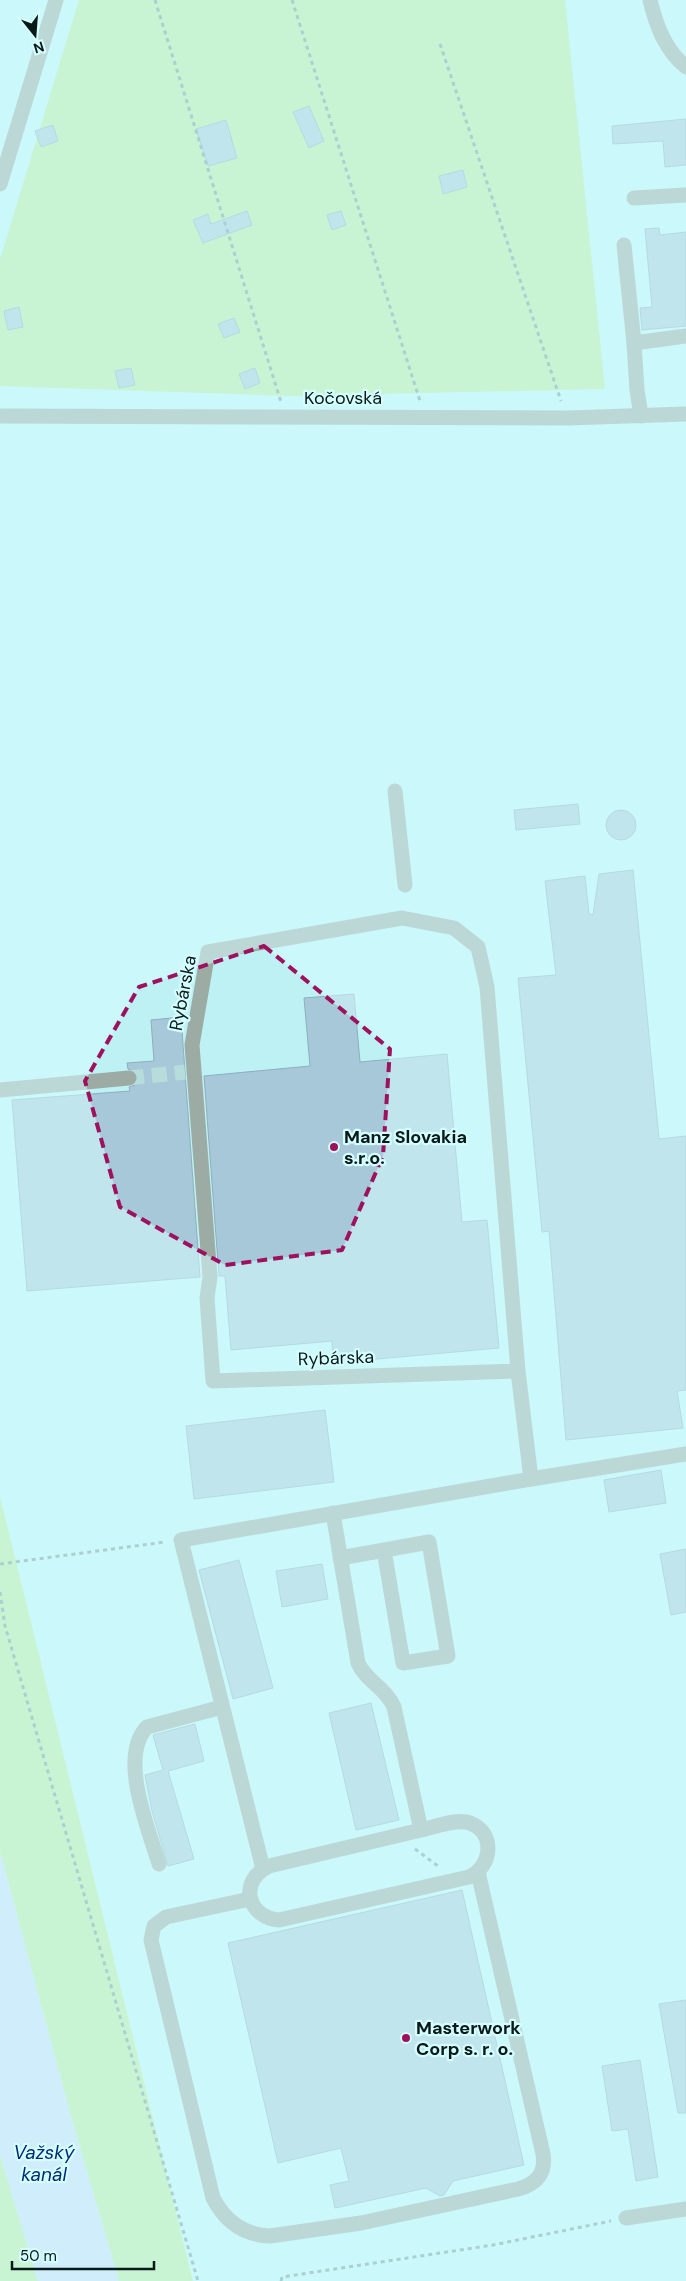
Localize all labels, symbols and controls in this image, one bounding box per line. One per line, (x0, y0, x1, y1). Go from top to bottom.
north arrow (10, 10, 60, 60)
text: N (31, 37, 46, 58)
street label: Kočovská (304, 386, 382, 410)
street label: Rybárska (164, 953, 202, 1033)
place label: Manz Slovakia s.r.o. (344, 1125, 467, 1170)
marker: Manz Slovakia s.r.o. (328, 1141, 340, 1153)
street label: Rybárska (297, 1345, 375, 1371)
place label: Masterwork Corp s. r. o. (416, 2016, 521, 2061)
marker: Masterwork Corp s. r. o. (400, 2032, 412, 2044)
water label: Važský kanál (13, 2140, 76, 2187)
scale bar (12, 2238, 155, 2270)
text: 50 m (20, 2246, 57, 2266)

